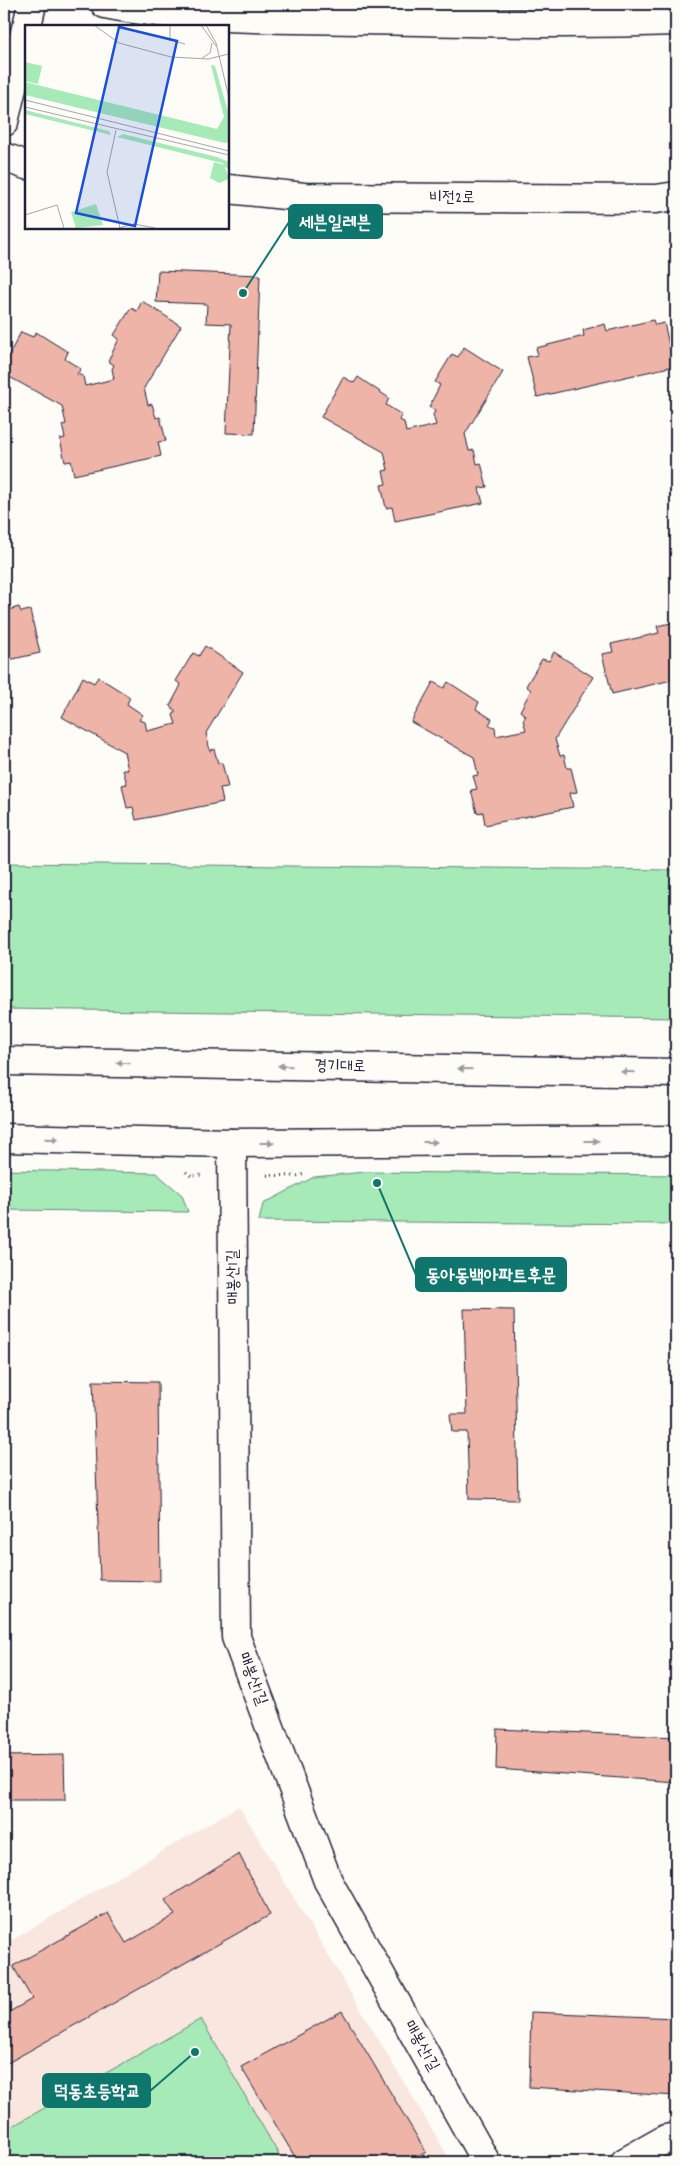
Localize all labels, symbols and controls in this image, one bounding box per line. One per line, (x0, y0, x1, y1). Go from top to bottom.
inset map (25, 25, 229, 229)
street label: 비전2로 (429, 187, 475, 210)
callout: 세븐일레븐 (289, 205, 382, 238)
text: 세븐일레븐 (299, 212, 371, 237)
street label: 경기대로 (314, 1055, 366, 1079)
one-way arrow (114, 1059, 130, 1067)
one-way arrow (277, 1062, 293, 1070)
one-way arrow (457, 1065, 473, 1073)
one-way arrow (619, 1068, 635, 1076)
one-way arrow (45, 1135, 61, 1143)
one-way arrow (585, 1137, 601, 1145)
one-way arrow (422, 1138, 438, 1146)
one-way arrow (260, 1139, 276, 1147)
street label: 매봉산1길 (222, 1249, 246, 1305)
callout: 동아동백아파트후문 (416, 1258, 566, 1291)
text: 동아동백아파트후문 (426, 1265, 556, 1290)
street label: 매봉산1길 (231, 1649, 273, 1709)
street label: 매봉산1길 (398, 2016, 444, 2076)
callout: 덕동초등학교 (43, 2074, 150, 2107)
text: 덕동초등학교 (54, 2081, 140, 2106)

